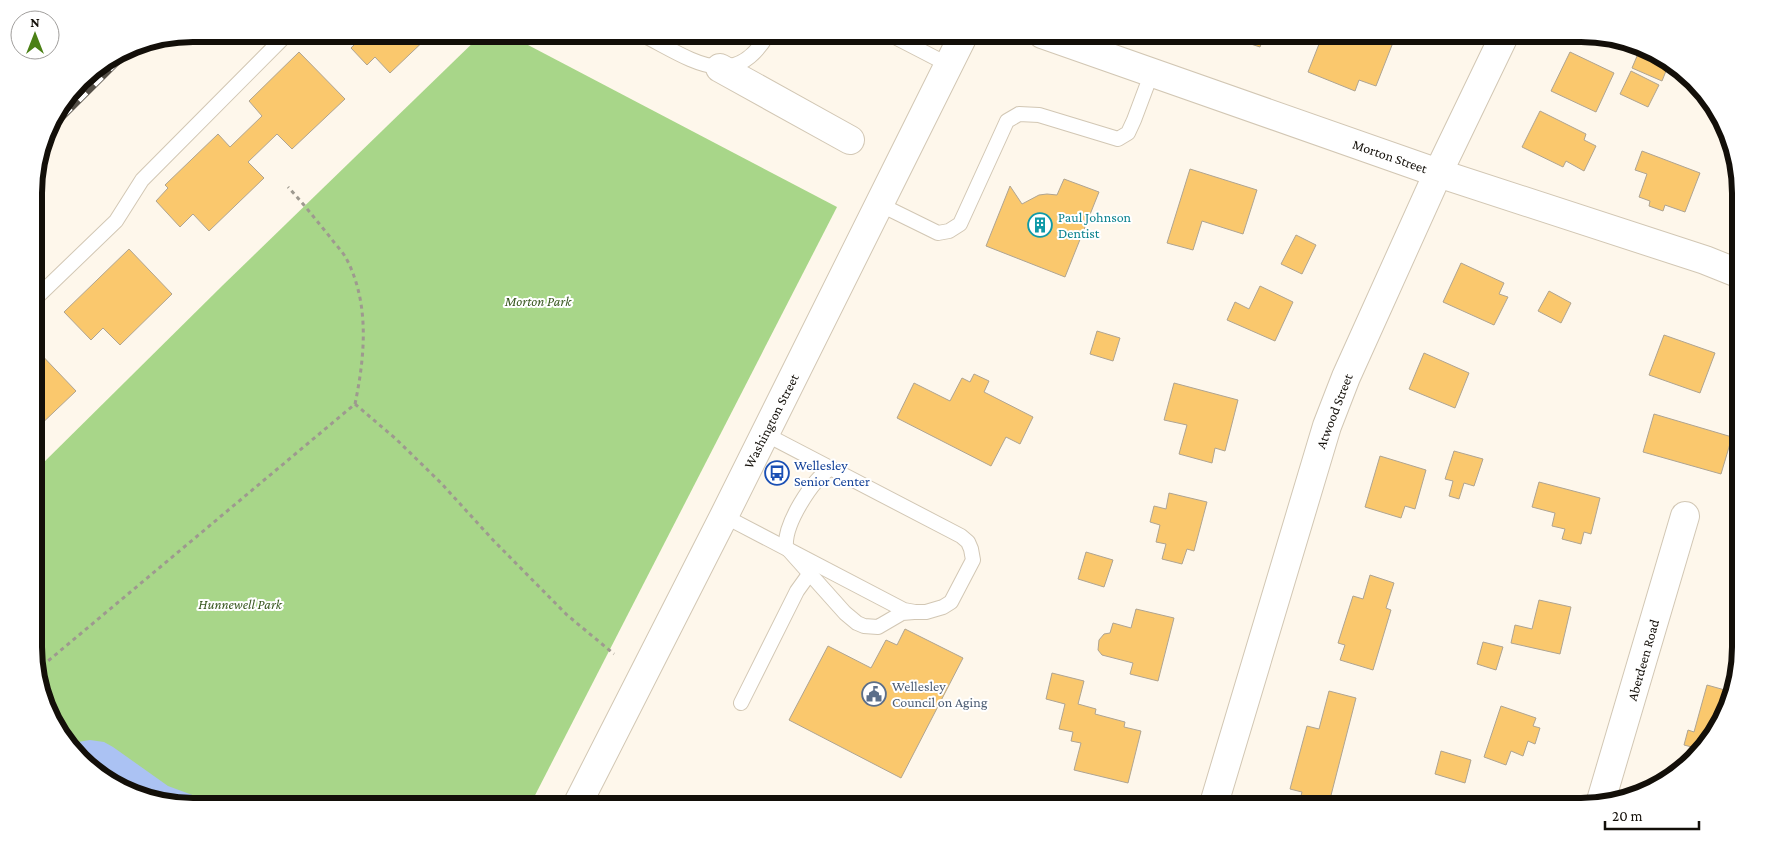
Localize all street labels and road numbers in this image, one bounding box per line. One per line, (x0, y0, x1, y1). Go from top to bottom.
street label: Morton Street (1351, 136, 1430, 176)
street label: Washington Street (740, 371, 802, 471)
street label: Atwood Street (1312, 371, 1356, 451)
street label: Aberdeen Road (1624, 617, 1662, 703)

